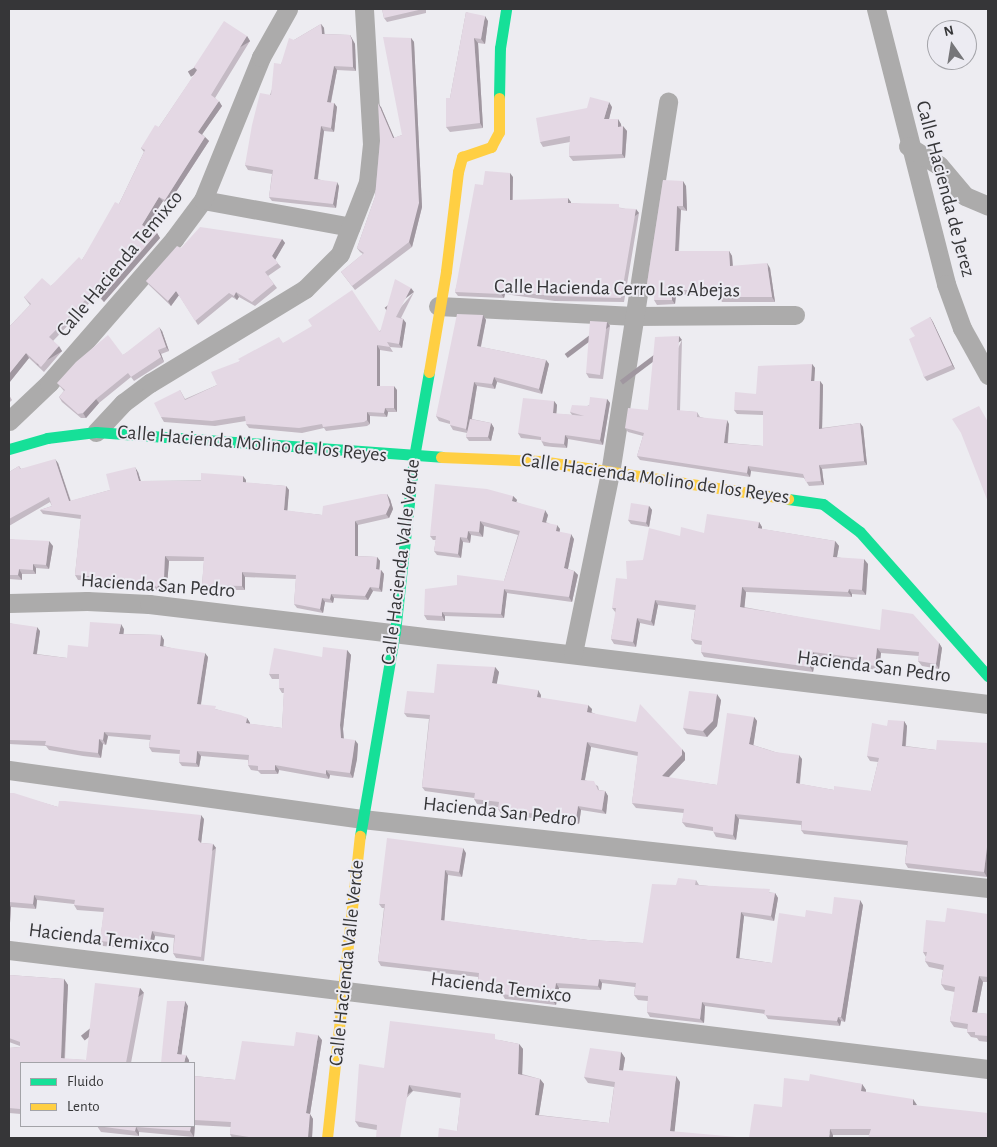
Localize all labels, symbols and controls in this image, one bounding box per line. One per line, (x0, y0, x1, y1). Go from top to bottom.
north arrow (927, 20, 977, 70)
text: N (943, 23, 955, 39)
street label: Calle Hacienda de Jerez (910, 98, 980, 280)
street label: Calle Hacienda Temixco (52, 186, 188, 342)
street label: Calle Hacienda Cerro Las Abejas (494, 275, 740, 303)
street label: Calle Hacienda Molino de los Reyes (116, 420, 388, 468)
street label: Calle Hacienda Molino de los Reyes (519, 448, 791, 510)
street label: Calle Hacienda Valle Verde (376, 458, 426, 666)
street label: Hacienda San Pedro (80, 569, 236, 603)
street label: Hacienda San Pedro (796, 646, 952, 688)
street label: Hacienda San Pedro (422, 792, 578, 832)
street label: Calle Hacienda Valle Verde (324, 859, 370, 1067)
street label: Hacienda Temixco (27, 918, 171, 960)
street label: Hacienda Temixco (429, 967, 573, 1009)
legend (20, 1062, 195, 1127)
text: Fluido (67, 1074, 104, 1089)
text: Lento (67, 1099, 100, 1114)

